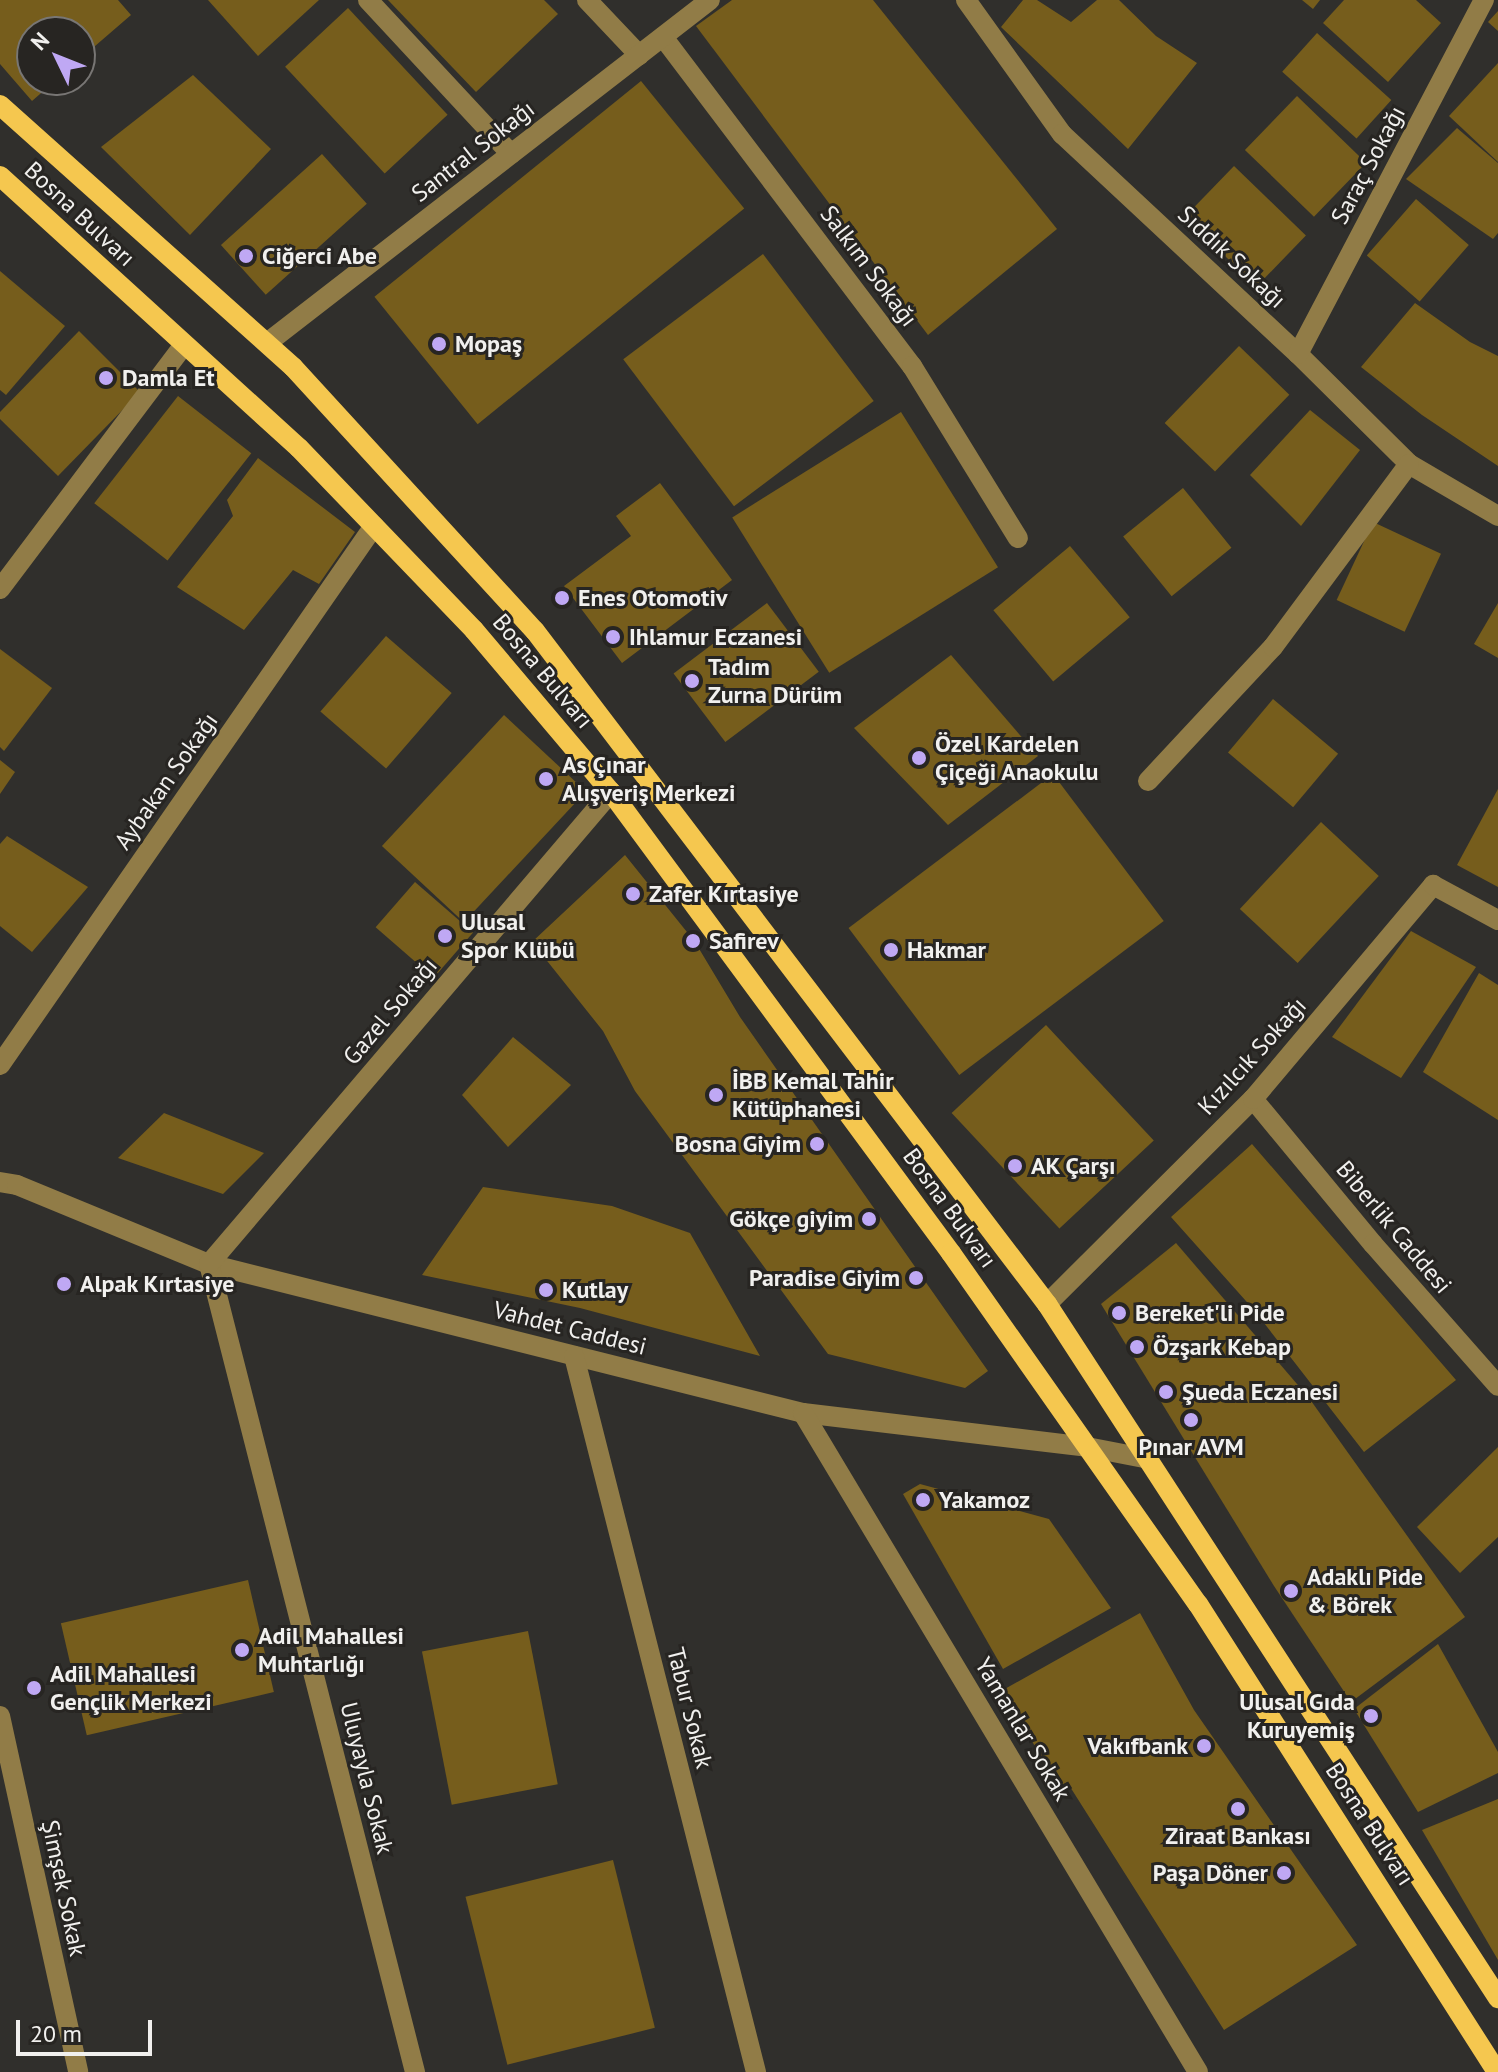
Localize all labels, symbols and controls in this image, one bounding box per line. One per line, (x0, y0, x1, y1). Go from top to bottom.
north arrow (16, 16, 96, 96)
text: N (25, 26, 55, 56)
street label: Santral Sokağı (406, 94, 540, 208)
street label: Saraç Sokağı (1325, 101, 1411, 229)
street label: Bosna Bulvarı (19, 156, 141, 272)
street label: Salkım Sokağı (814, 200, 924, 332)
street label: Sıddık Sokağı (1172, 200, 1292, 314)
place label: Ciğerci Abe (262, 242, 378, 270)
marker: Ciğerci Abe (237, 247, 255, 265)
place label: Mopaş (455, 330, 522, 358)
marker: Mopaş (430, 335, 448, 353)
place label: Damla Et (122, 364, 215, 392)
marker: Damla Et (97, 369, 115, 387)
place label: Enes Otomotiv (578, 584, 728, 612)
marker: Enes Otomotiv (553, 589, 571, 607)
street label: Bosna Bulvarı (487, 608, 599, 734)
place label: Ihlamur Eczanesi (629, 623, 802, 651)
marker: Ihlamur Eczanesi (604, 628, 622, 646)
place label: Tadım Zurna Dürüm (708, 653, 842, 709)
marker: Tadım Zurna Dürüm (683, 672, 701, 690)
street label: Aybakan Sokağı (108, 707, 224, 855)
place label: Özel Kardelen Çiçeği Anaokulu (935, 730, 1099, 786)
marker: Özel Kardelen Çiçeği Anaokulu (910, 749, 928, 767)
place label: As Çınar Alışveriş Merkezi (562, 751, 736, 807)
marker: As Çınar Alışveriş Merkezi (537, 770, 555, 788)
place label: Zafer Kırtasiye (649, 880, 799, 908)
marker: Zafer Kırtasiye (624, 885, 642, 903)
place label: Ulusal Spor Klübü (461, 908, 575, 964)
marker: Ulusal Spor Klübü (436, 927, 454, 945)
place label: Safirev (709, 927, 779, 955)
marker: Safirev (684, 932, 702, 950)
place label: Hakmar (907, 936, 986, 964)
marker: Hakmar (882, 941, 900, 959)
street label: Gazel Sokağı (337, 952, 443, 1070)
street label: Kızılcık Sokağı (1192, 991, 1312, 1121)
place label: İBB Kemal Tahir Kütüphanesi (732, 1067, 895, 1123)
marker: İBB Kemal Tahir Kütüphanesi (707, 1086, 725, 1104)
place label: Bosna Giyim (674, 1130, 801, 1158)
marker: Bosna Giyim (808, 1135, 826, 1153)
street label: Bosna Bulvarı (897, 1143, 1003, 1273)
place label: AK Çarşı (1031, 1152, 1117, 1180)
street label: Biberlik Caddesi (1330, 1155, 1458, 1299)
marker: AK Çarşı (1006, 1157, 1024, 1175)
place label: Gökçe giyim (729, 1205, 853, 1233)
marker: Gökçe giyim (860, 1210, 878, 1228)
place label: Paradise Giyim (749, 1264, 900, 1292)
marker: Paradise Giyim (907, 1269, 925, 1287)
place label: Alpak Kırtasiye (80, 1270, 235, 1298)
marker: Alpak Kırtasiye (55, 1275, 73, 1293)
place label: Kutlay (562, 1276, 628, 1304)
marker: Kutlay (537, 1281, 555, 1299)
street label: Vahdet Caddesi (490, 1295, 650, 1361)
place label: Bereket'li Pide (1135, 1299, 1285, 1327)
marker: Bereket'li Pide (1110, 1304, 1128, 1322)
place label: Özşark Kebap (1153, 1333, 1292, 1361)
marker: Özşark Kebap (1128, 1338, 1146, 1356)
place label: Şueda Eczanesi (1182, 1378, 1338, 1406)
marker: Şueda Eczanesi (1157, 1383, 1175, 1401)
marker: Pınar AVM (1182, 1411, 1200, 1429)
place label: Pınar AVM (1138, 1433, 1244, 1461)
place label: Yakamoz (939, 1486, 1030, 1514)
marker: Yakamoz (914, 1491, 932, 1509)
place label: Adaklı Pide & Börek (1307, 1563, 1423, 1619)
marker: Adaklı Pide & Börek (1282, 1582, 1300, 1600)
place label: Adil Mahallesi Muhtarlığı (258, 1622, 404, 1678)
marker: Adil Mahallesi Muhtarlığı (233, 1641, 251, 1659)
street label: Tabur Sokak (661, 1645, 719, 1771)
street label: Yamanlar Sokak (969, 1652, 1077, 1806)
place label: Adil Mahallesi Gençlik Merkezi (50, 1660, 212, 1716)
marker: Adil Mahallesi Gençlik Merkezi (25, 1679, 43, 1697)
place label: Ulusal Gıda Kuruyemiş (1239, 1688, 1355, 1744)
street label: Uluyayla Sokak (334, 1699, 400, 1857)
marker: Ulusal Gıda Kuruyemiş (1362, 1707, 1380, 1725)
place label: Vakıfbank (1087, 1732, 1188, 1760)
marker: Vakıfbank (1195, 1737, 1213, 1755)
street label: Bosna Bulvarı (1320, 1757, 1420, 1891)
marker: Ziraat Bankası (1229, 1800, 1247, 1818)
street label: Şimşek Sokak (35, 1817, 93, 1959)
place label: Ziraat Bankası (1165, 1822, 1311, 1850)
place label: Paşa Döner (1153, 1859, 1268, 1887)
marker: Paşa Döner (1275, 1864, 1293, 1882)
scale bar (20, 2004, 156, 2054)
text: 20 m (30, 2018, 82, 2049)

